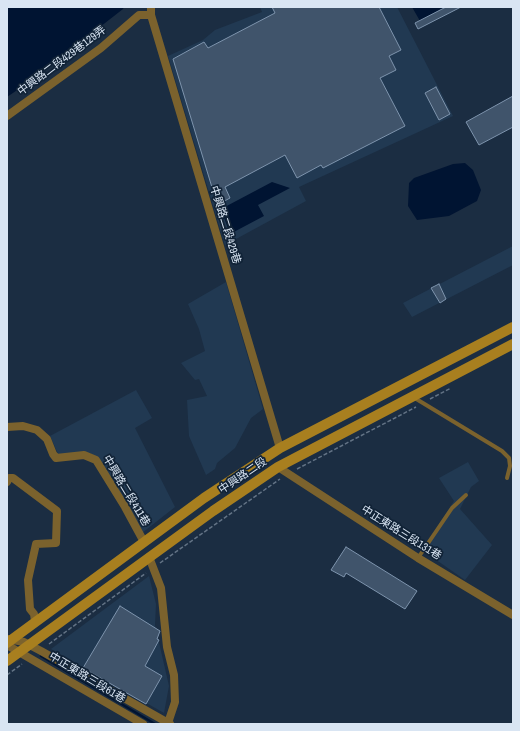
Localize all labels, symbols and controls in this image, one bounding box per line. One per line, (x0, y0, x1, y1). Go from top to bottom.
street label: 中興路二段429巷129弄 (15, 24, 109, 98)
street label: 中興路二段429巷 (207, 184, 243, 266)
street label: 中興路二段411巷 (100, 453, 152, 529)
street label: 中興路二段 (217, 455, 269, 497)
street label: 中正東路三段131巷 (358, 503, 444, 563)
street label: 中正東路三段61巷 (46, 650, 128, 706)

